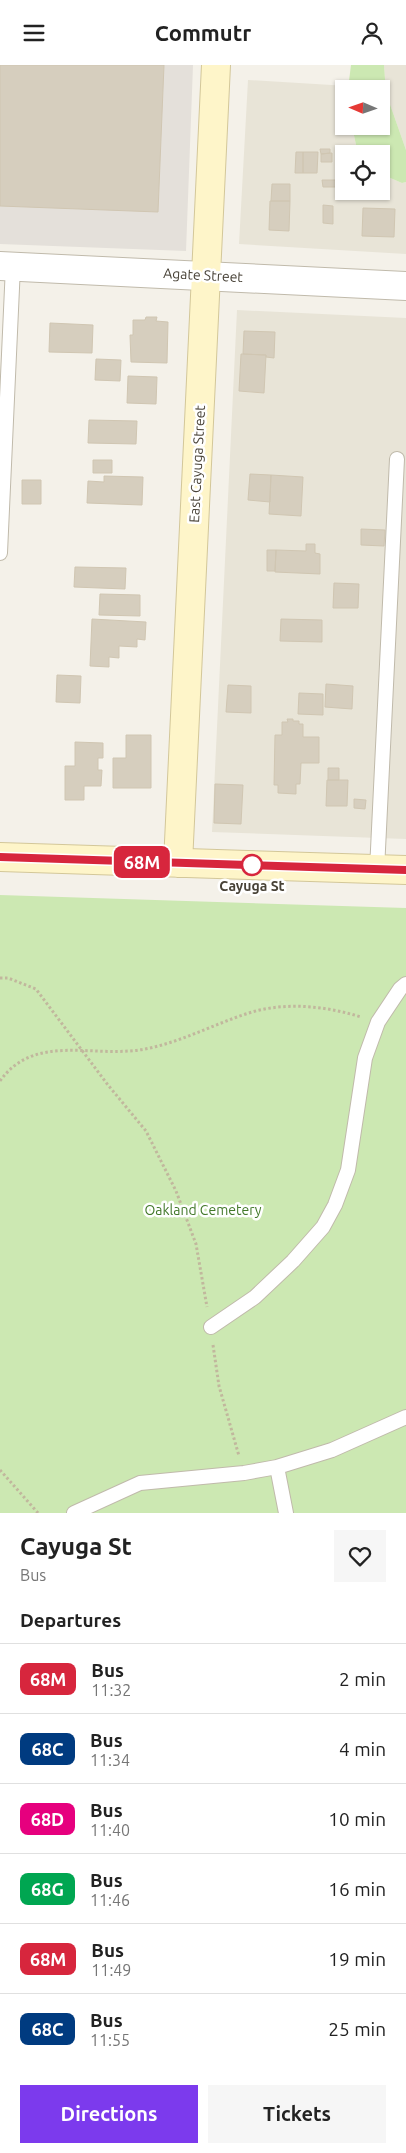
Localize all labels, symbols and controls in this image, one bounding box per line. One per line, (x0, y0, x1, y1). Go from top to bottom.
icon: menu (20, 19, 48, 47)
icon: person (358, 19, 386, 47)
text: Commutr (155, 20, 251, 45)
north arrow (335, 80, 390, 135)
map controls (335, 80, 390, 200)
button: locate (335, 145, 390, 200)
street label: Agate Street (163, 265, 244, 285)
street label: East Cayuga Street (186, 404, 208, 523)
line badge: 68M (113, 846, 171, 878)
text: 68M (124, 852, 160, 872)
marker: Cayuga St (241, 854, 263, 876)
place label: Cayuga St (219, 878, 285, 894)
park label: Oakland Cemetery (144, 1202, 262, 1218)
button: heart (334, 1530, 386, 1582)
text: Cayuga St (20, 1533, 132, 1560)
text: Bus (20, 1566, 46, 1584)
text: Departures (20, 1609, 121, 1631)
text: Bus (91, 1659, 124, 1681)
text: 2 min (339, 1668, 386, 1690)
text: 68M (30, 1669, 66, 1689)
text: 11:32 (91, 1681, 131, 1699)
text: Bus (90, 1729, 123, 1751)
text: 4 min (339, 1738, 386, 1760)
text: 68C (32, 1739, 63, 1759)
text: 11:34 (90, 1751, 130, 1769)
text: Bus (90, 1799, 123, 1821)
text: 10 min (328, 1808, 386, 1830)
text: 68D (31, 1809, 64, 1829)
text: 11:40 (90, 1821, 130, 1839)
text: Bus (90, 1869, 123, 1891)
text: 16 min (328, 1878, 386, 1900)
text: 68G (31, 1879, 64, 1899)
text: 11:46 (90, 1891, 130, 1909)
text: Bus (91, 1939, 124, 1961)
text: 19 min (328, 1948, 386, 1970)
text: 68M (30, 1949, 66, 1969)
text: 11:49 (91, 1961, 131, 1979)
text: Bus (90, 2009, 123, 2031)
text: 25 min (328, 2018, 386, 2040)
text: 68C (32, 2019, 63, 2039)
text: 11:55 (90, 2031, 130, 2049)
button: Directions (20, 2085, 198, 2143)
button: Tickets (208, 2085, 386, 2143)

